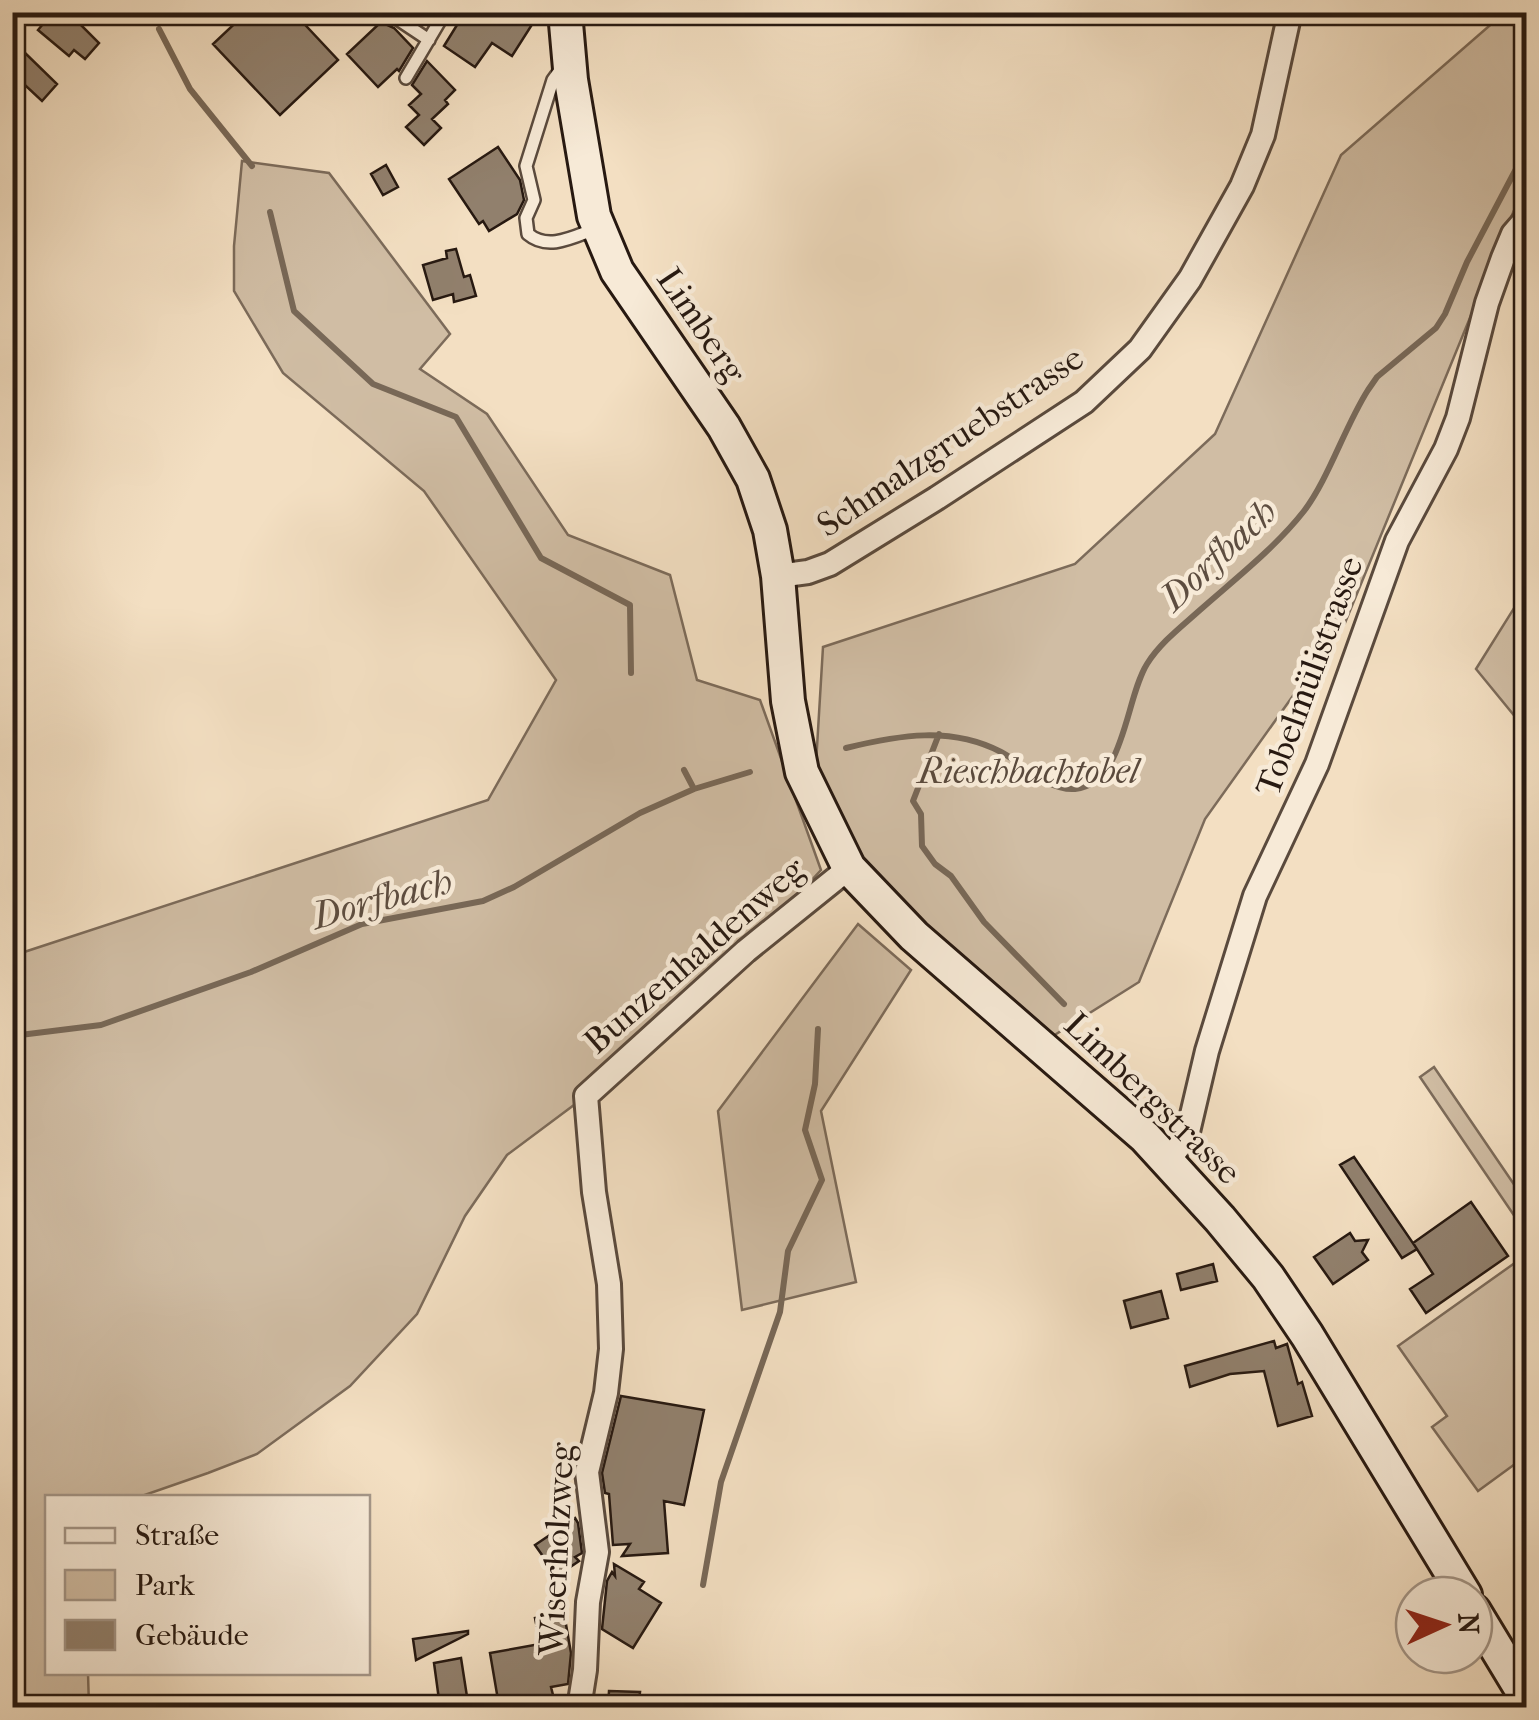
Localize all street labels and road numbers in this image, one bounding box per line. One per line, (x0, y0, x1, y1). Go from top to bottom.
street label: Limberg (648, 260, 755, 391)
street label: Schmalzgruebstrasse (809, 337, 1091, 546)
street label: Tobelmülistrasse (1247, 551, 1372, 801)
street label: Bunzenhaldenweg (576, 848, 813, 1062)
street label: Limbergstrasse (1056, 1004, 1249, 1193)
street label: Wiserholzweg (530, 1441, 583, 1657)

